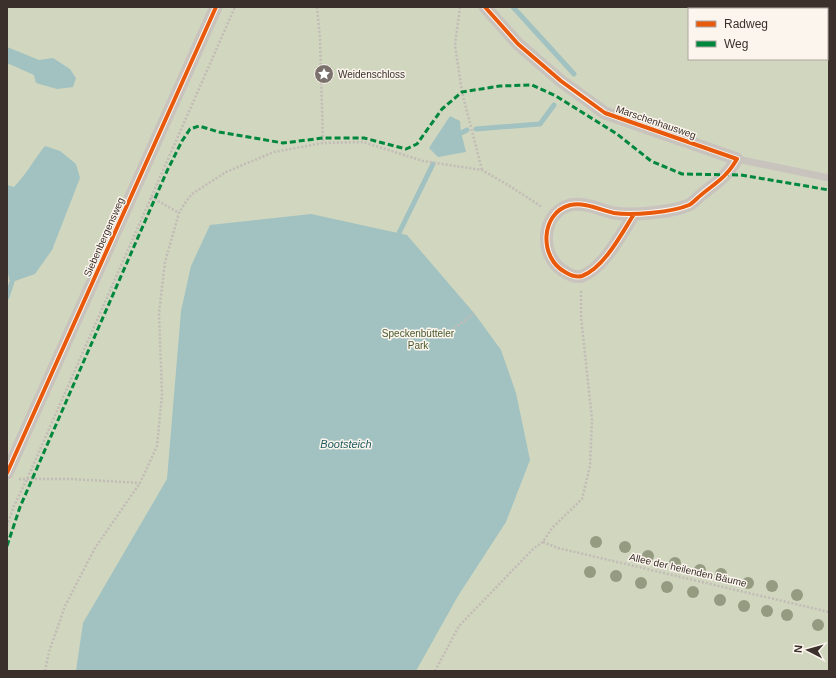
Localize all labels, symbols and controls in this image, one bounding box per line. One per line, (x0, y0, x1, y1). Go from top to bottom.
legend (688, 8, 828, 60)
text: Radweg (724, 17, 768, 31)
text: Weg (724, 37, 748, 51)
place icon: Weidenschloss (313, 63, 335, 85)
place label: Weidenschloss (338, 69, 405, 80)
street label: Marschenhausweg (615, 103, 697, 141)
street label: Siebenbergensweg (82, 196, 126, 278)
park label: Speckenbütteler Park (382, 328, 455, 351)
water label: Bootsteich (320, 438, 372, 450)
street label: Allee der heilenden Bäume (628, 551, 748, 589)
north arrow (788, 630, 828, 670)
text: N (792, 644, 804, 654)

